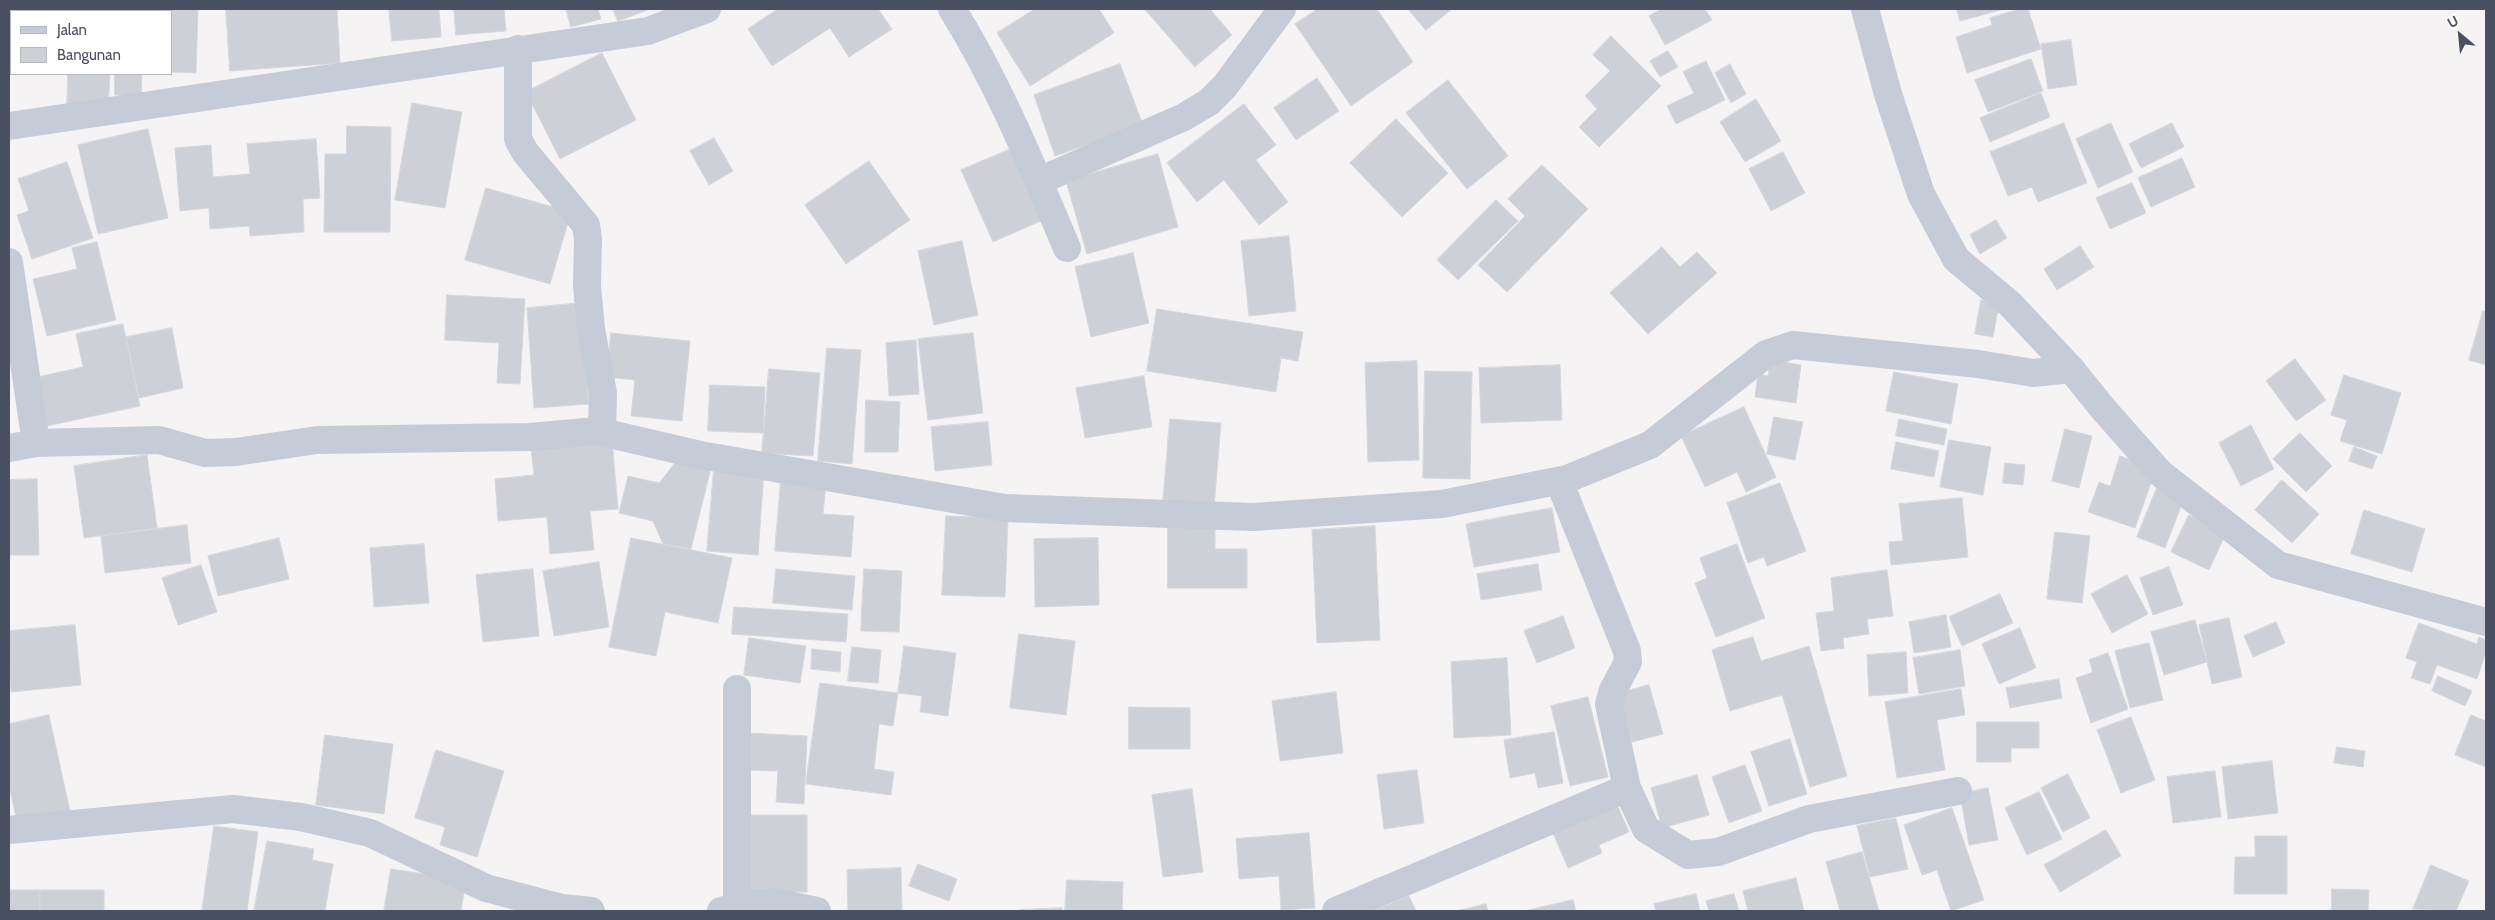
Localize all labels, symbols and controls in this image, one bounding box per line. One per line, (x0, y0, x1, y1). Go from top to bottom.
legend (10, 10, 172, 75)
north arrow (2435, 10, 2485, 60)
text: U (2444, 11, 2462, 32)
text: Jalan (57, 21, 87, 39)
text: Bangunan (57, 46, 121, 64)

